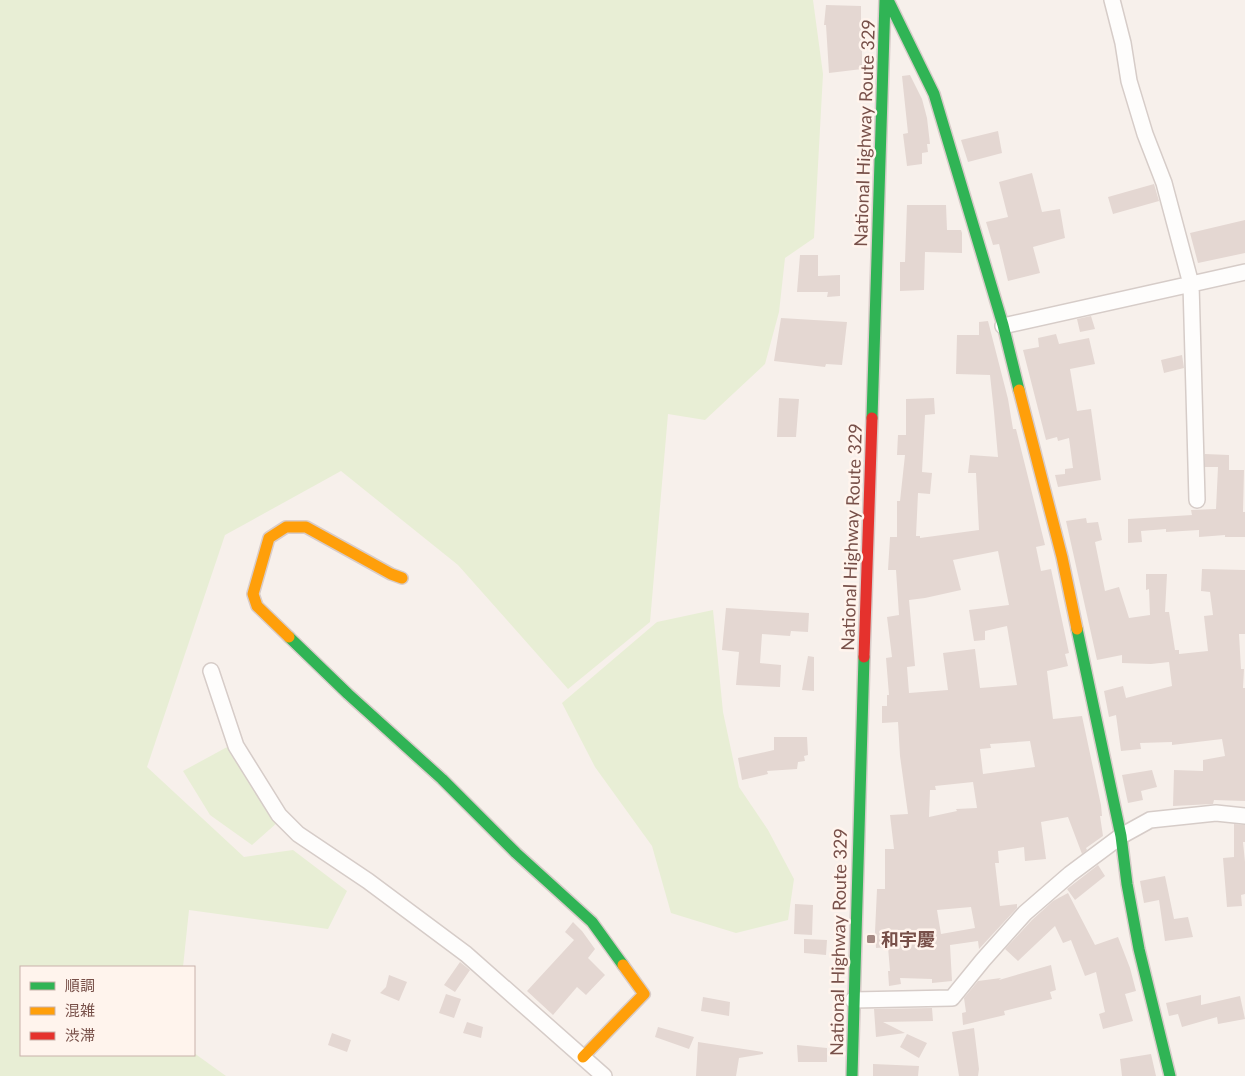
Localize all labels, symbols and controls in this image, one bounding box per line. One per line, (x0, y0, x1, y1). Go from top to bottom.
street label: National Highway Route 329 (849, 19, 879, 247)
street label: National Highway Route 329 (836, 423, 866, 651)
street label: National Highway Route 329 (825, 828, 851, 1056)
place label: 和宇慶 (881, 928, 935, 950)
marker: 和宇慶 (865, 933, 877, 945)
legend (20, 966, 195, 1056)
text: 順調 (65, 976, 95, 994)
text: 混雑 (65, 1001, 95, 1019)
text: 渋滞 (65, 1026, 95, 1044)

